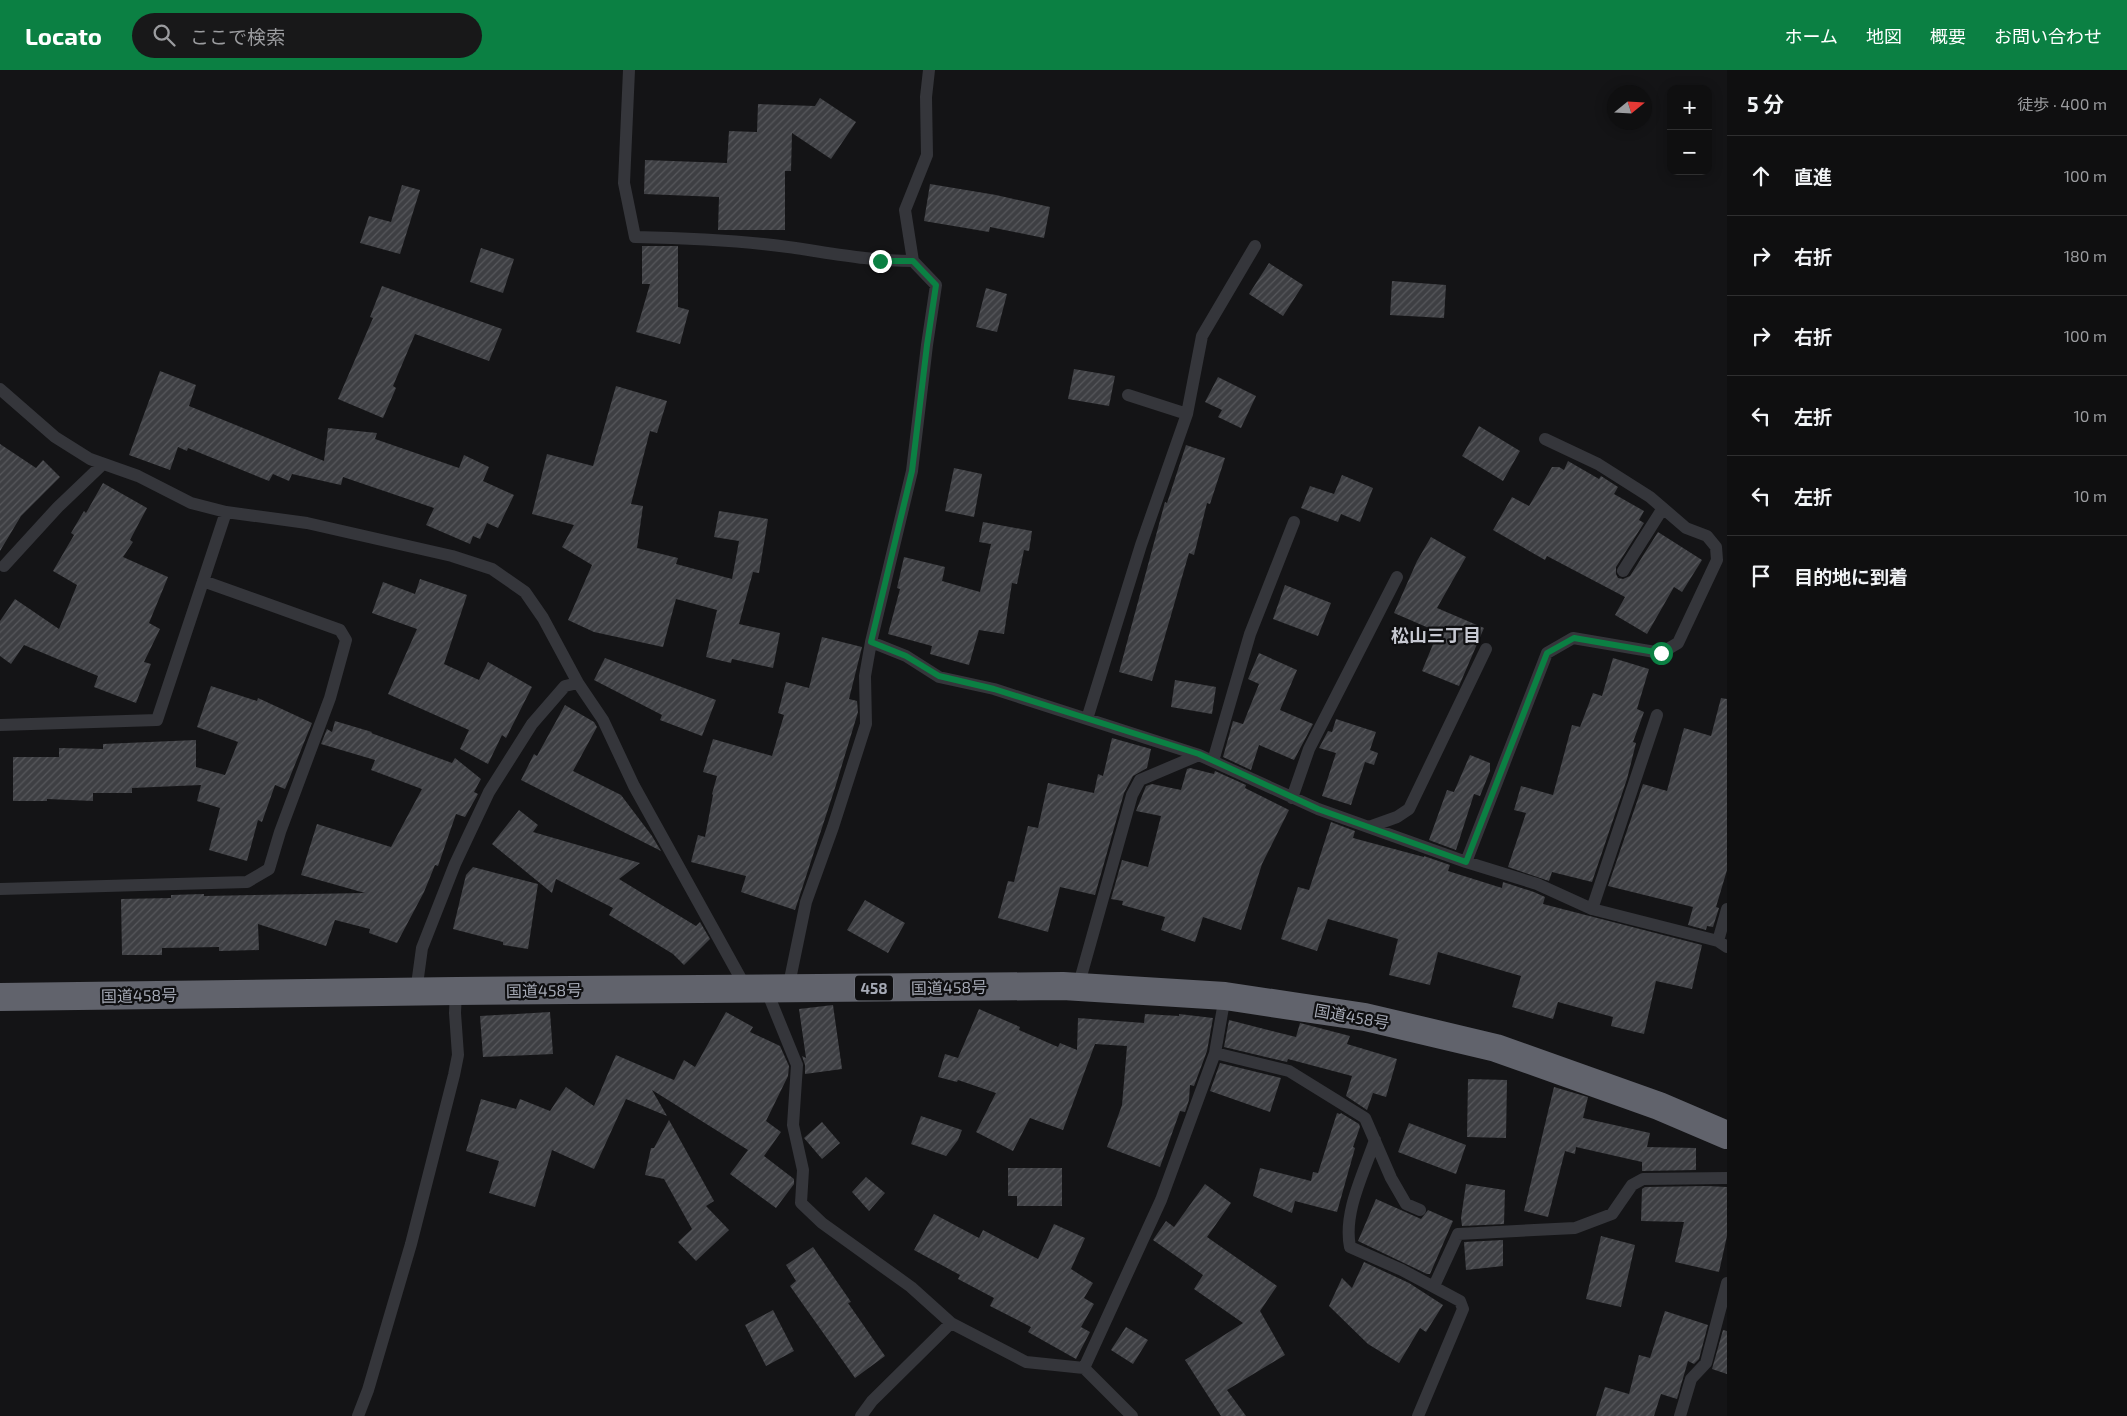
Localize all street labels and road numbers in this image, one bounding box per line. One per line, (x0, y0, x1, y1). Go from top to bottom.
road number: 458 (855, 976, 893, 1000)
street label: 国道458号 (911, 977, 987, 997)
street label: 国道458号 (506, 980, 582, 1000)
street label: 国道458号 (101, 985, 177, 1005)
street label: 国道458号 (1313, 1000, 1391, 1032)

